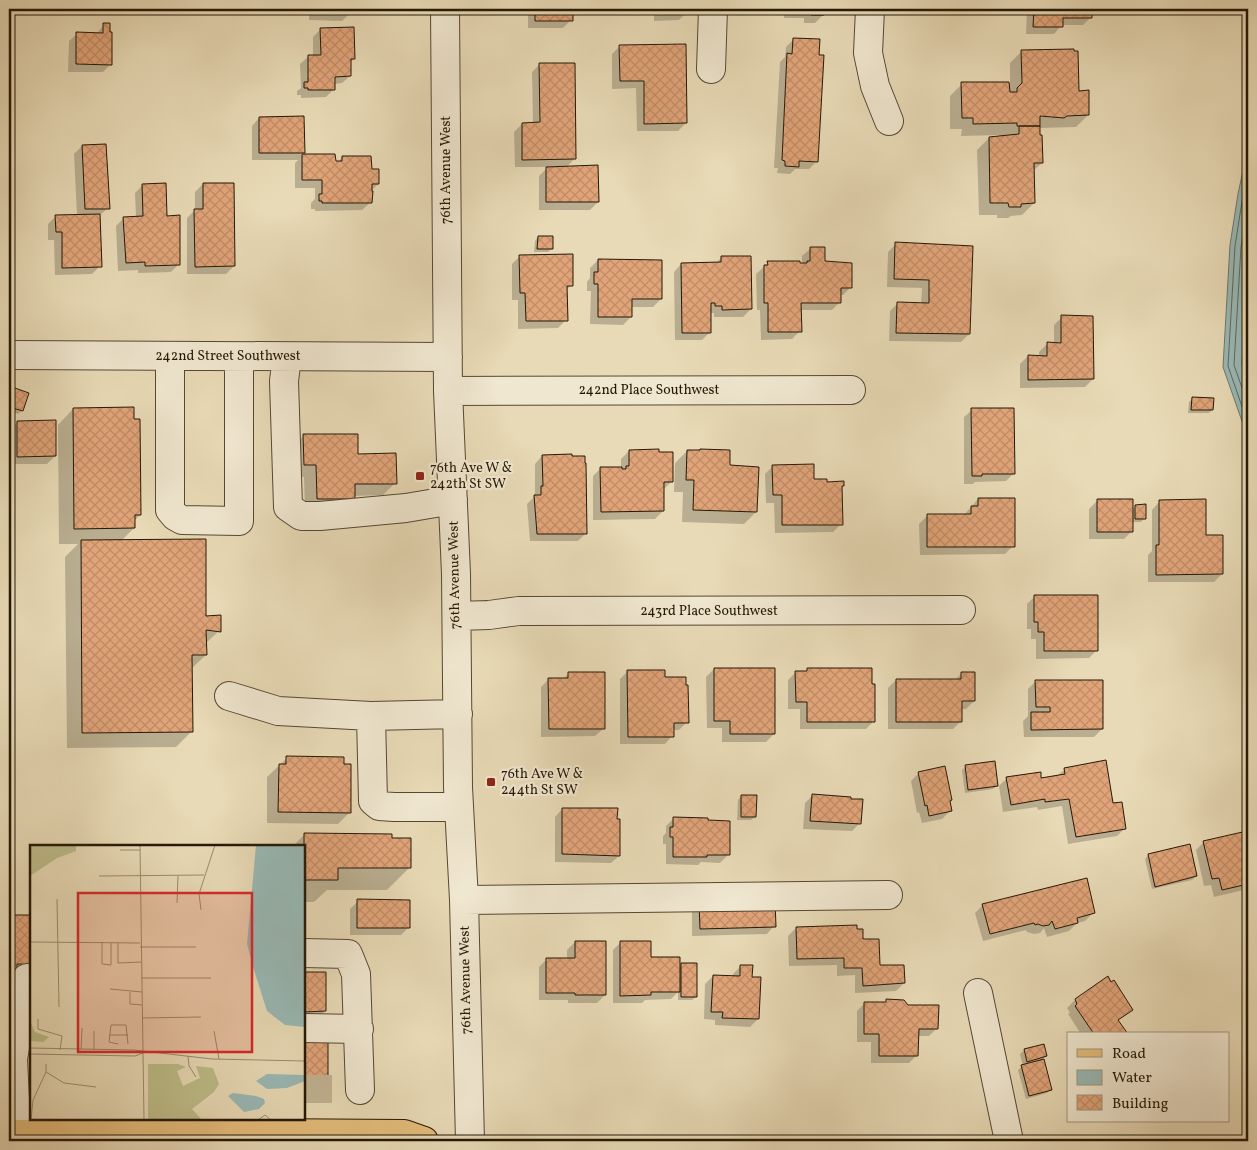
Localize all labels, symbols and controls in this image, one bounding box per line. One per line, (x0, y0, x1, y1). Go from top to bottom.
street label: 76th Avenue West (437, 116, 456, 224)
street label: 242nd Street Southwest (155, 347, 301, 366)
street label: 242nd Place Southwest (578, 381, 720, 400)
place label: 76th Ave W & 242th St SW (430, 459, 512, 494)
marker: 76th Ave W & 242th St SW (414, 470, 426, 482)
street label: 76th Avenue West (445, 520, 465, 629)
street label: 243rd Place Southwest (640, 602, 778, 621)
place label: 76th Ave W & 244th St SW (501, 765, 583, 800)
marker: 76th Ave W & 244th St SW (485, 776, 497, 788)
inset map (30, 845, 305, 1120)
street label: 76th Avenue West (456, 925, 476, 1034)
legend (1067, 1032, 1230, 1122)
text: Road (1112, 1044, 1146, 1065)
text: Water (1112, 1068, 1152, 1089)
text: Building (1112, 1094, 1169, 1115)

